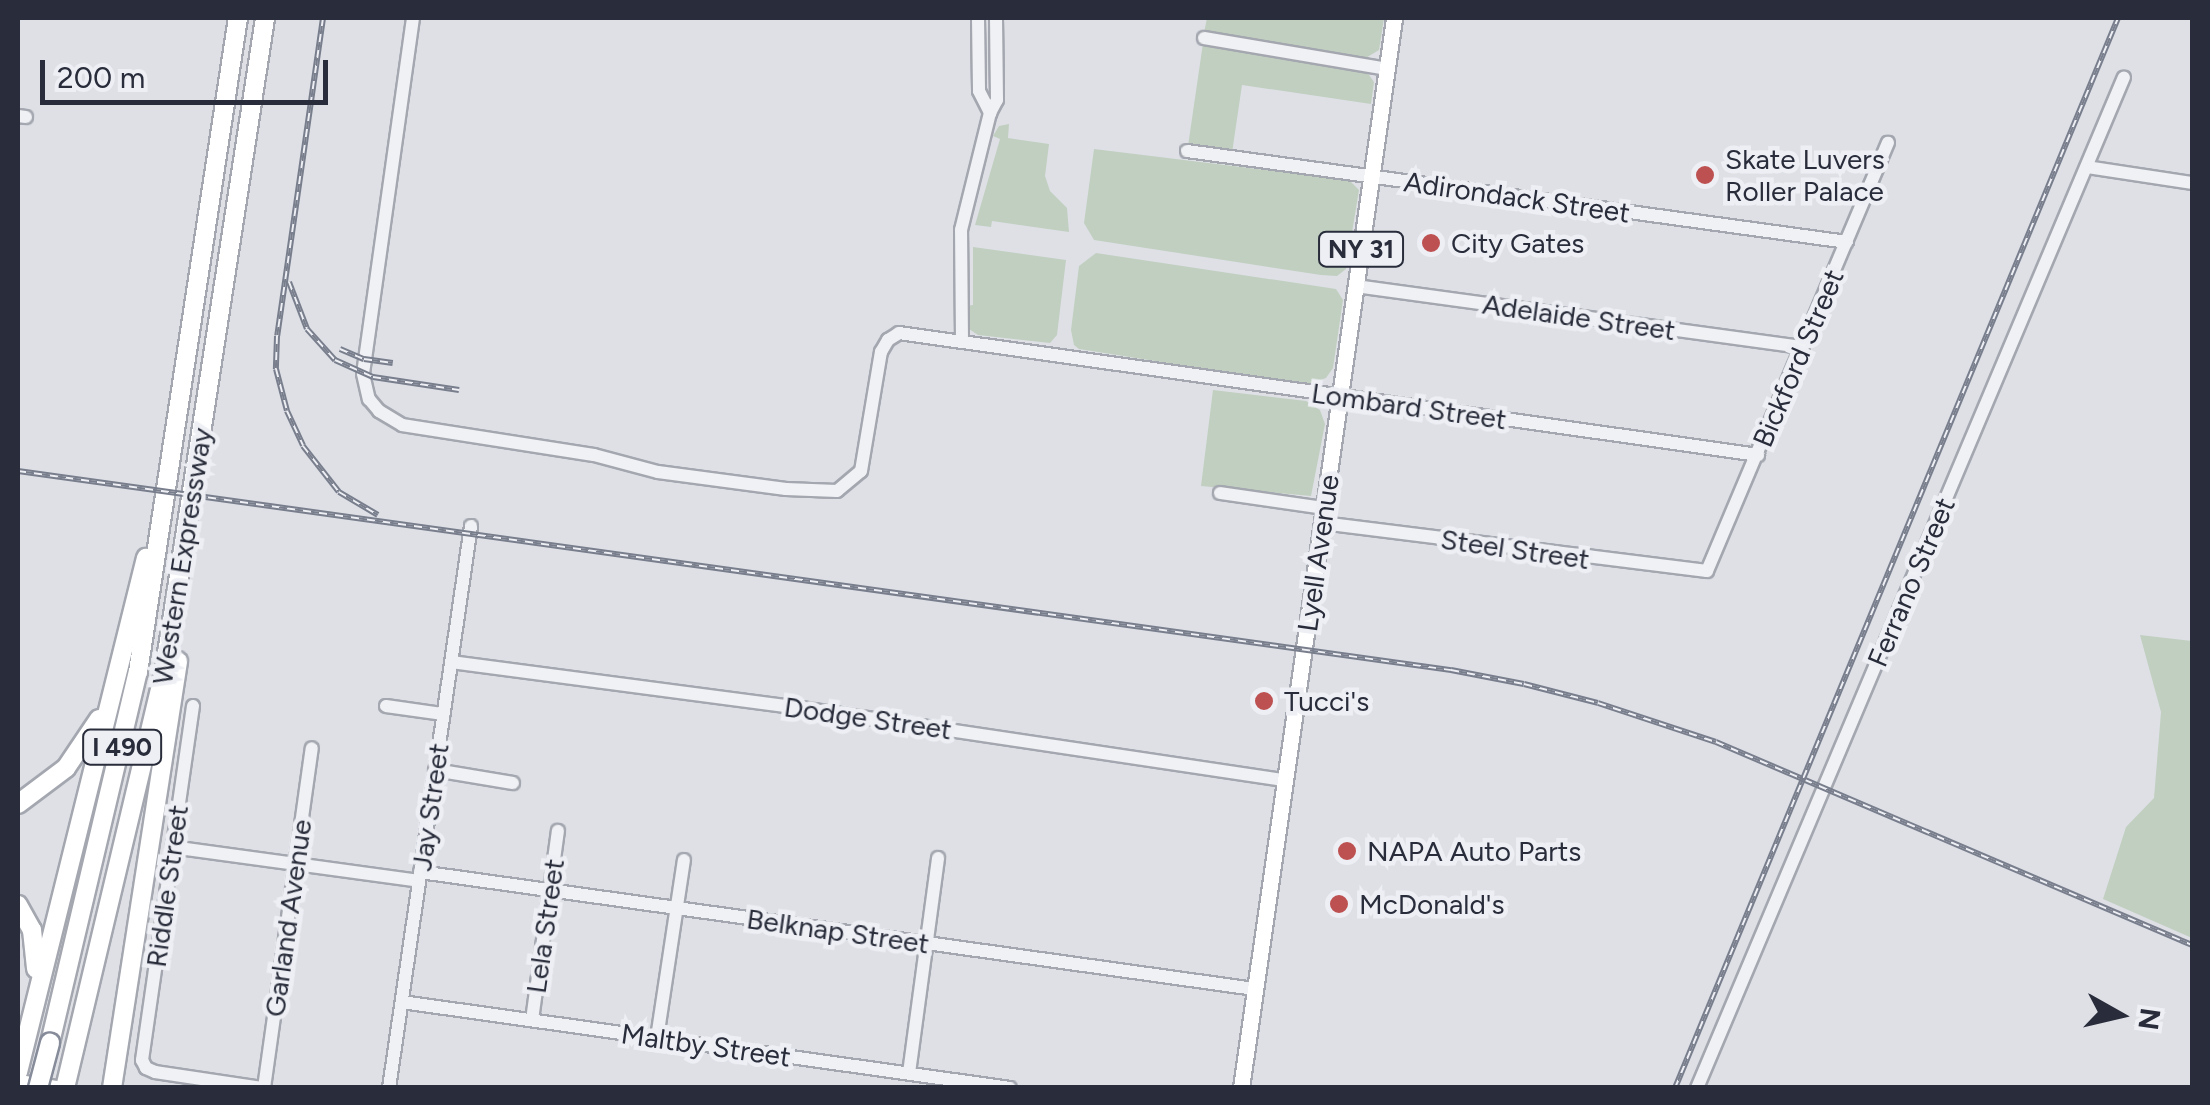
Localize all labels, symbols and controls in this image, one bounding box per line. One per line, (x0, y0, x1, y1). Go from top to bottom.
scale bar (45, 40, 332, 102)
text: 200 m (57, 59, 145, 96)
place label: Skate Luvers Roller Palace (1725, 142, 1885, 208)
marker: Skate Luvers Roller Palace (1694, 164, 1716, 186)
street label: Adirondack Street (1402, 165, 1632, 229)
place label: City Gates (1451, 226, 1584, 260)
road number: NY 31 (1316, 229, 1406, 269)
marker: City Gates (1420, 232, 1442, 254)
street label: Bickford Street (1745, 264, 1851, 452)
street label: Adelaide Street (1480, 287, 1678, 347)
street label: Lombard Street (1309, 376, 1509, 436)
street label: Western Expressway (145, 425, 219, 687)
street label: Lyell Avenue (1290, 472, 1346, 634)
street label: Ferrano Street (1860, 492, 1962, 672)
street label: Steel Street (1439, 522, 1591, 576)
place label: Tucci's (1284, 684, 1369, 718)
street label: Dodge Street (782, 690, 954, 746)
marker: Tucci's (1253, 690, 1275, 712)
road number: I 490 (82, 727, 162, 767)
street label: Jay Street (404, 741, 456, 873)
street label: Riddle Street (139, 803, 195, 969)
street label: Garland Avenue (258, 817, 318, 1019)
place label: NAPA Auto Parts (1367, 834, 1581, 868)
marker: NAPA Auto Parts (1336, 840, 1358, 862)
street label: Lela Street (519, 857, 571, 995)
place label: McDonald's (1359, 887, 1504, 921)
marker: McDonald's (1328, 893, 1350, 915)
street label: Belknap Street (745, 902, 931, 960)
north arrow (2070, 965, 2170, 1065)
text: N (2131, 1006, 2168, 1032)
street label: Maltby Street (619, 1016, 793, 1074)

